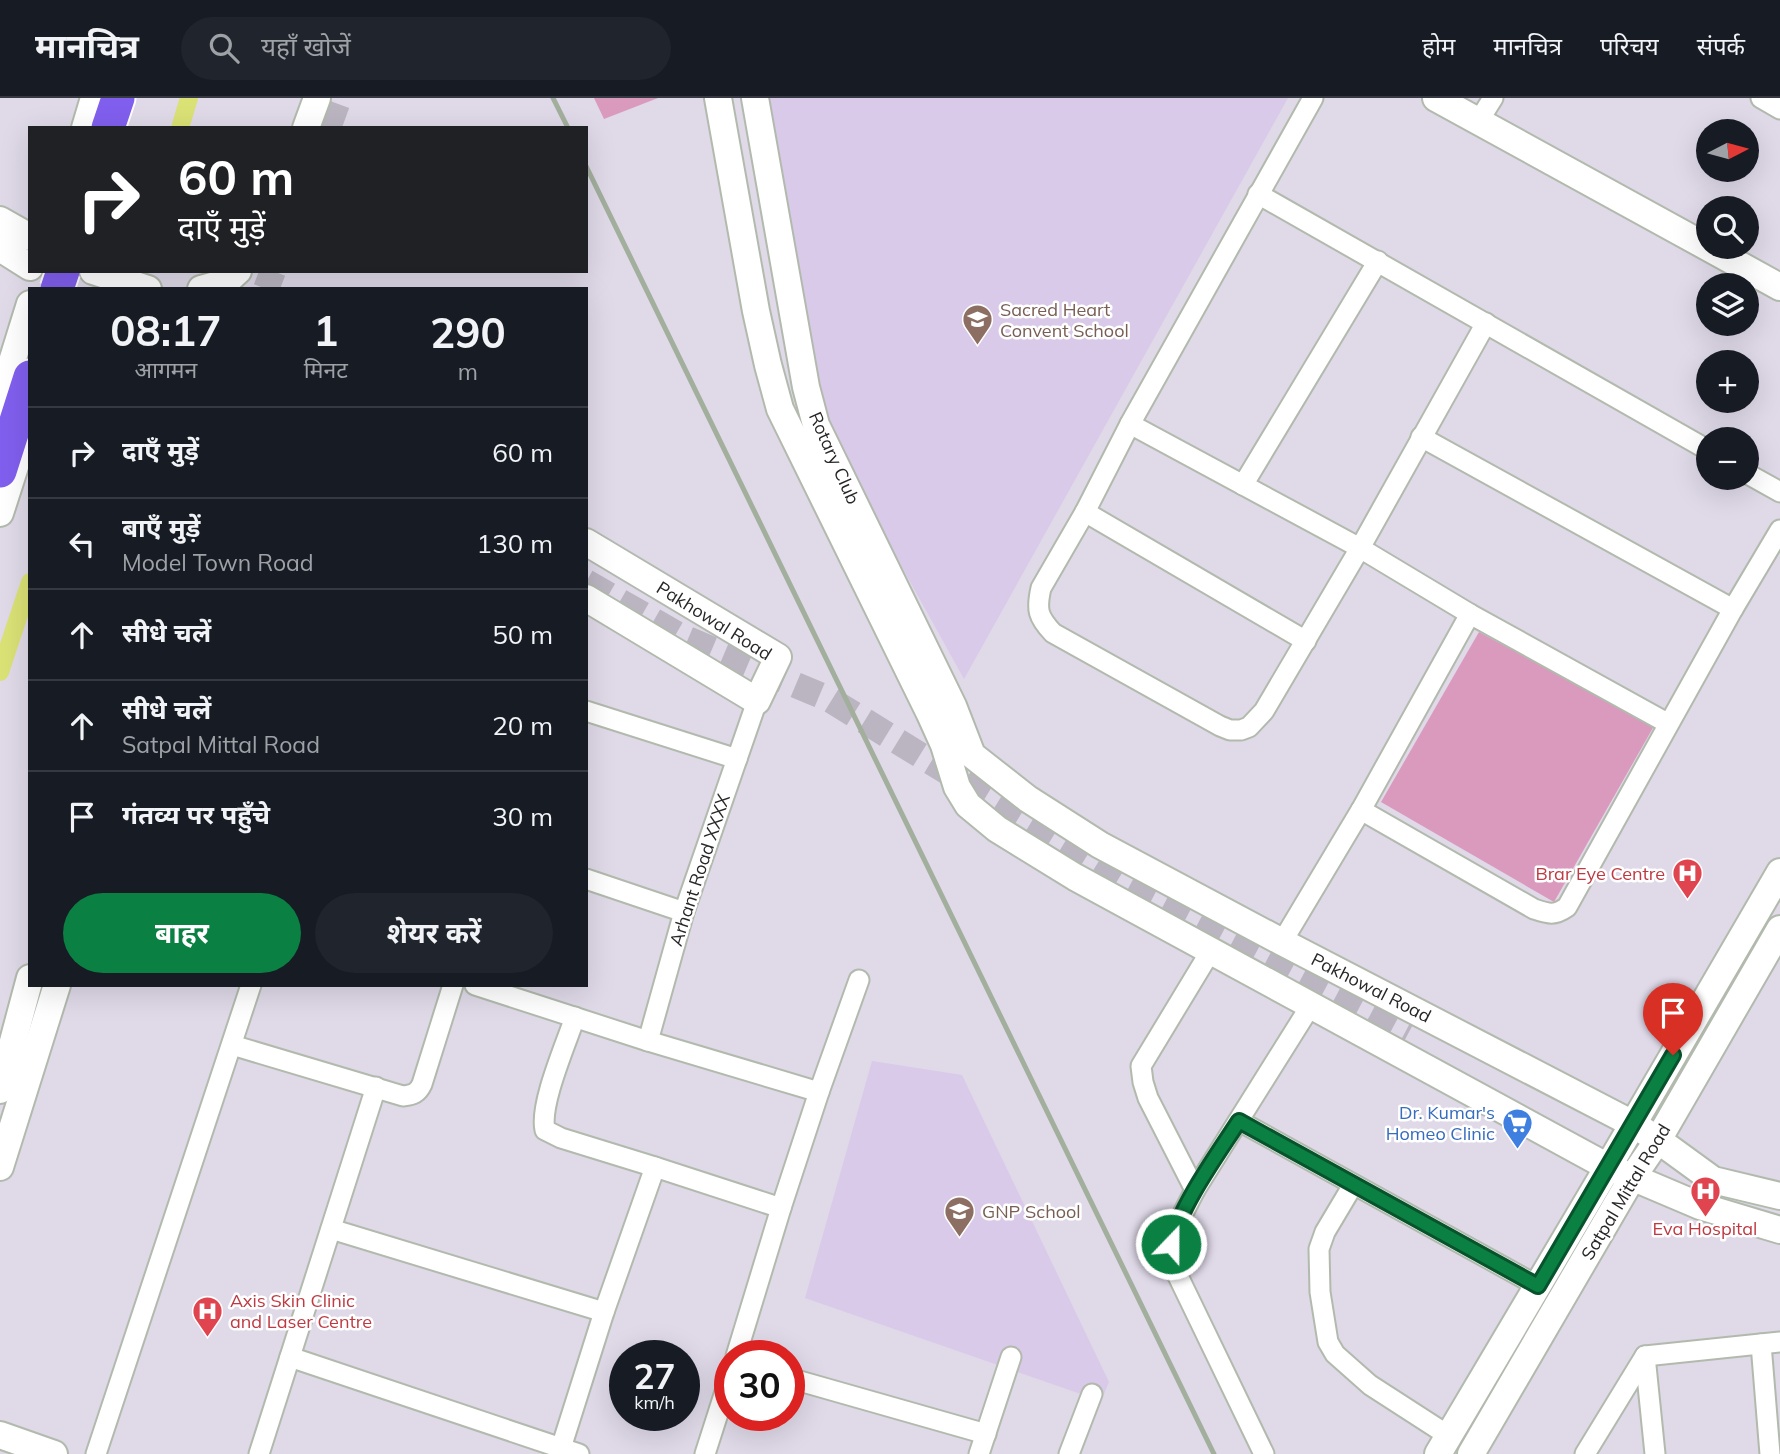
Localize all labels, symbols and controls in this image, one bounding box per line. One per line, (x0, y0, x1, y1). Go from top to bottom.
search box (181, 17, 671, 80)
text: मानचित्र (35, 25, 139, 66)
icon: search (205, 29, 243, 67)
text: यहाँ खोजें (261, 30, 351, 63)
text: होम (1422, 31, 1455, 61)
text: मानचित्र (1493, 31, 1562, 61)
text: परिचय (1600, 31, 1659, 61)
text: संपर्क (1697, 31, 1745, 61)
north arrow (1696, 119, 1759, 182)
map controls (1696, 119, 1759, 490)
text: 60 m (178, 146, 294, 207)
icon: right (63, 154, 154, 245)
button: search (1696, 196, 1759, 259)
text: दाएँ मुड़ें (178, 207, 266, 247)
button: layers (1696, 273, 1759, 336)
place label: Sacred Heart Convent School (1000, 298, 1129, 342)
school or university icon: Sacred Heart Convent School (960, 303, 994, 347)
text: 08:17 (110, 304, 221, 357)
text: 1 (313, 304, 338, 357)
text: 290 (430, 306, 506, 359)
button: + (1696, 350, 1759, 413)
text: आगमन (134, 355, 197, 384)
text: मिनट (304, 355, 348, 384)
text: m (458, 357, 478, 386)
street label: Rotary Club (804, 408, 865, 508)
button: − (1696, 427, 1759, 490)
icon: right (63, 434, 101, 472)
text: दाएँ मुड़ें (122, 434, 199, 467)
text: 60 m (492, 436, 553, 469)
text: बाएँ मुड़ें (122, 511, 200, 544)
icon: left (63, 525, 101, 563)
text: 130 m (477, 527, 553, 560)
text: Model Town Road (122, 548, 314, 577)
street label: Pakhowal Road (652, 576, 776, 665)
icon: ahead (63, 616, 101, 654)
text: सीधे चलें (122, 616, 211, 649)
text: 50 m (492, 618, 553, 651)
text: सीधे चलें (122, 693, 211, 726)
icon: ahead (63, 707, 101, 745)
text: 20 m (492, 709, 553, 742)
text: Satpal Mittal Road (122, 730, 320, 759)
street label: Arhant Road XXXX (664, 791, 735, 949)
icon: arrive (63, 798, 101, 836)
text: गंतव्य पर पहुँचे (122, 798, 270, 831)
text: 30 m (492, 800, 553, 833)
hospital icon: Brar Eye Centre (1671, 857, 1705, 901)
place label: Brar Eye Centre (1535, 862, 1665, 885)
button: बाहर (63, 893, 301, 973)
button: शेयर करें (315, 893, 553, 973)
street label: Pakhowal Road (1307, 947, 1435, 1028)
pin (1643, 983, 1703, 1055)
icon: arrive (1654, 994, 1692, 1032)
place label: Dr. Kumar's Homeo Clinic (1386, 1101, 1495, 1145)
supermarket icon: Dr. Kumar's Homeo Clinic (1501, 1106, 1535, 1150)
street label: Satpal Mittal Road (1576, 1119, 1675, 1264)
hospital icon: Eva Hospital (1688, 1174, 1722, 1218)
school or university icon: GNP School (942, 1195, 976, 1239)
place label: GNP School (982, 1200, 1081, 1223)
position arrow (1134, 1207, 1208, 1281)
place label: Eva Hospital (1653, 1217, 1757, 1240)
place label: Axis Skin Clinic and Laser Centre (230, 1289, 372, 1333)
hospital icon: Axis Skin Clinic and Laser Centre (190, 1294, 224, 1338)
speed limit sign: 30 (714, 1340, 805, 1431)
text: 27 (633, 1354, 676, 1398)
text: km/h (634, 1391, 675, 1414)

